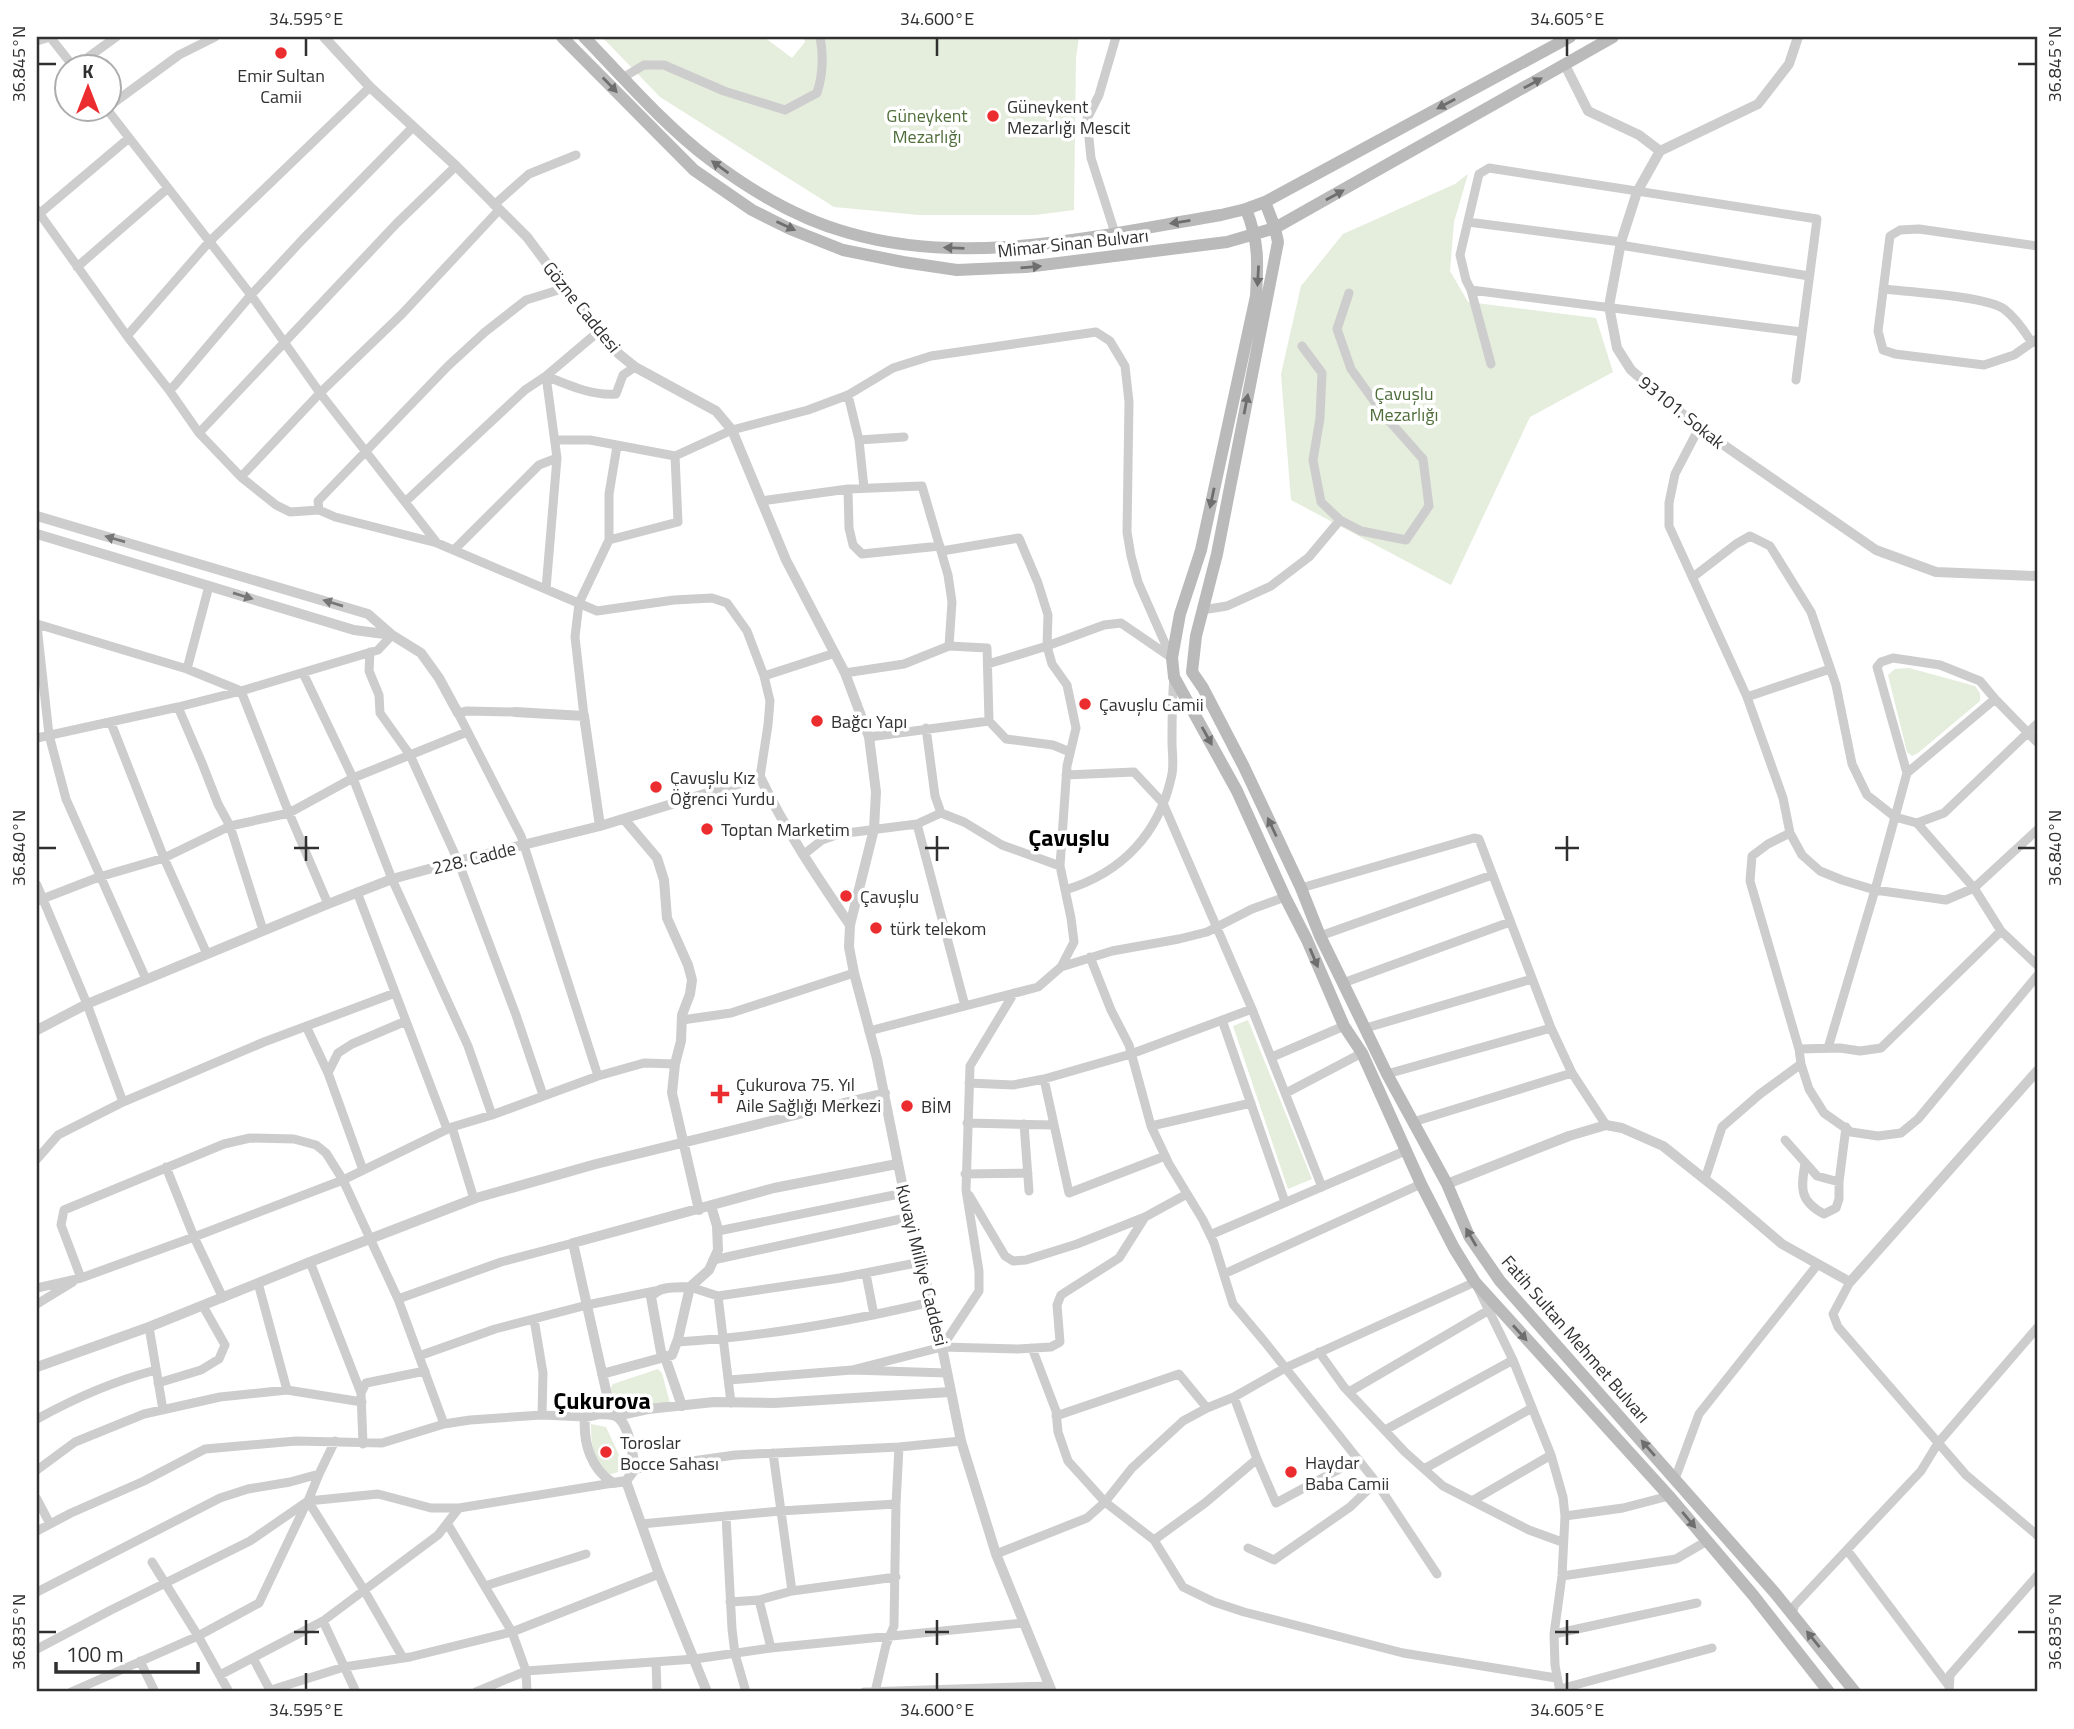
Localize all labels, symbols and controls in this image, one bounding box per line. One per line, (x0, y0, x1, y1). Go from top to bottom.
text: 34.595°E (269, 5, 343, 32)
text: 34.600°E (900, 5, 974, 32)
text: 34.605°E (1530, 5, 1604, 32)
text: 36.845°N (5, 26, 32, 102)
text: 36.845°N (2041, 26, 2068, 102)
marker: Emir Sultan Camii (273, 45, 289, 61)
north arrow (52, 52, 122, 122)
text: K (82, 56, 94, 85)
place label: Emir Sultan Camii (237, 62, 325, 110)
one-way arrow (601, 77, 618, 94)
one-way arrow (1524, 77, 1543, 89)
place label: Güneykent Mezarlığı Mescit (1007, 93, 1131, 141)
one-way arrow (1436, 98, 1456, 110)
park label: Güneykent Mezarlığı (886, 102, 968, 150)
marker: Güneykent Mezarlığı Mescit (985, 108, 1001, 124)
one-way arrow (711, 160, 729, 174)
one-way arrow (1325, 189, 1345, 201)
one-way arrow (1168, 217, 1190, 228)
one-way arrow (776, 221, 796, 232)
street label: Mimar Sinan Bulvarı (996, 222, 1150, 264)
one-way arrow (943, 243, 965, 254)
street label: Gözne Caddesi (537, 255, 627, 359)
one-way arrow (1021, 261, 1043, 272)
one-way arrow (1252, 265, 1263, 287)
street label: 93101. Sokak (1633, 369, 1731, 455)
park label: Çavuşlu Mezarlığı (1370, 380, 1438, 428)
one-way arrow (1241, 393, 1252, 415)
one-way arrow (1206, 487, 1217, 509)
one-way arrow (104, 533, 125, 543)
one-way arrow (232, 592, 253, 602)
one-way arrow (322, 598, 343, 608)
place label: Çavuşlu Camii (1099, 691, 1204, 718)
marker: Çavuşlu Camii (1077, 696, 1093, 712)
place label: Bağcı Yapı (831, 708, 907, 735)
marker: Bağcı Yapı (809, 713, 825, 729)
one-way arrow (1201, 727, 1213, 746)
place label: Çavuşlu Kız Öğrenci Yurdu (670, 764, 775, 812)
marker: Çavuşlu Kız Öğrenci Yurdu (648, 779, 664, 795)
text: 36.840°N (5, 810, 32, 886)
text: 36.840°N (2041, 810, 2068, 886)
place label: Toptan Marketim (721, 816, 850, 843)
one-way arrow (1266, 816, 1277, 837)
district label: Çavuşlu (1028, 819, 1110, 855)
marker: Toptan Marketim (699, 821, 715, 837)
street label: 228. Cadde (429, 835, 519, 881)
place label: Çavuşlu (860, 883, 919, 910)
marker: Çavuşlu (838, 888, 854, 904)
place label: türk telekom (890, 915, 986, 942)
marker: türk telekom (868, 920, 884, 936)
one-way arrow (1309, 948, 1320, 969)
place label: Çukurova 75. Yıl Aile Sağlığı Merkezi (736, 1071, 881, 1119)
marker: Çukurova 75. Yıl Aile Sağlığı Merkezi (710, 1084, 730, 1104)
place label: BİM (921, 1093, 952, 1120)
marker: BİM (899, 1098, 915, 1114)
street label: Kuvayi Milliye Caddesi (889, 1181, 955, 1349)
one-way arrow (1465, 1227, 1477, 1246)
street label: Fatih Sultan Mehmet Bulvarı (1495, 1249, 1657, 1429)
one-way arrow (1512, 1324, 1528, 1341)
district label: Çukurova (553, 1382, 651, 1418)
place label: Toroslar Bocce Sahası (620, 1429, 719, 1477)
one-way arrow (1641, 1440, 1656, 1457)
marker: Toroslar Bocce Sahası (598, 1444, 614, 1460)
place label: Haydar Baba Camii (1305, 1449, 1389, 1497)
marker: Haydar Baba Camii (1283, 1464, 1299, 1480)
one-way arrow (1681, 1511, 1696, 1528)
text: 36.835°N (5, 1594, 32, 1670)
text: 36.835°N (2041, 1594, 2068, 1670)
one-way arrow (1805, 1630, 1820, 1648)
scale bar (56, 1631, 198, 1675)
text: 100 m (66, 1638, 123, 1670)
text: 34.595°E (269, 1696, 343, 1723)
text: 34.600°E (900, 1696, 974, 1723)
text: 34.605°E (1530, 1696, 1604, 1723)

